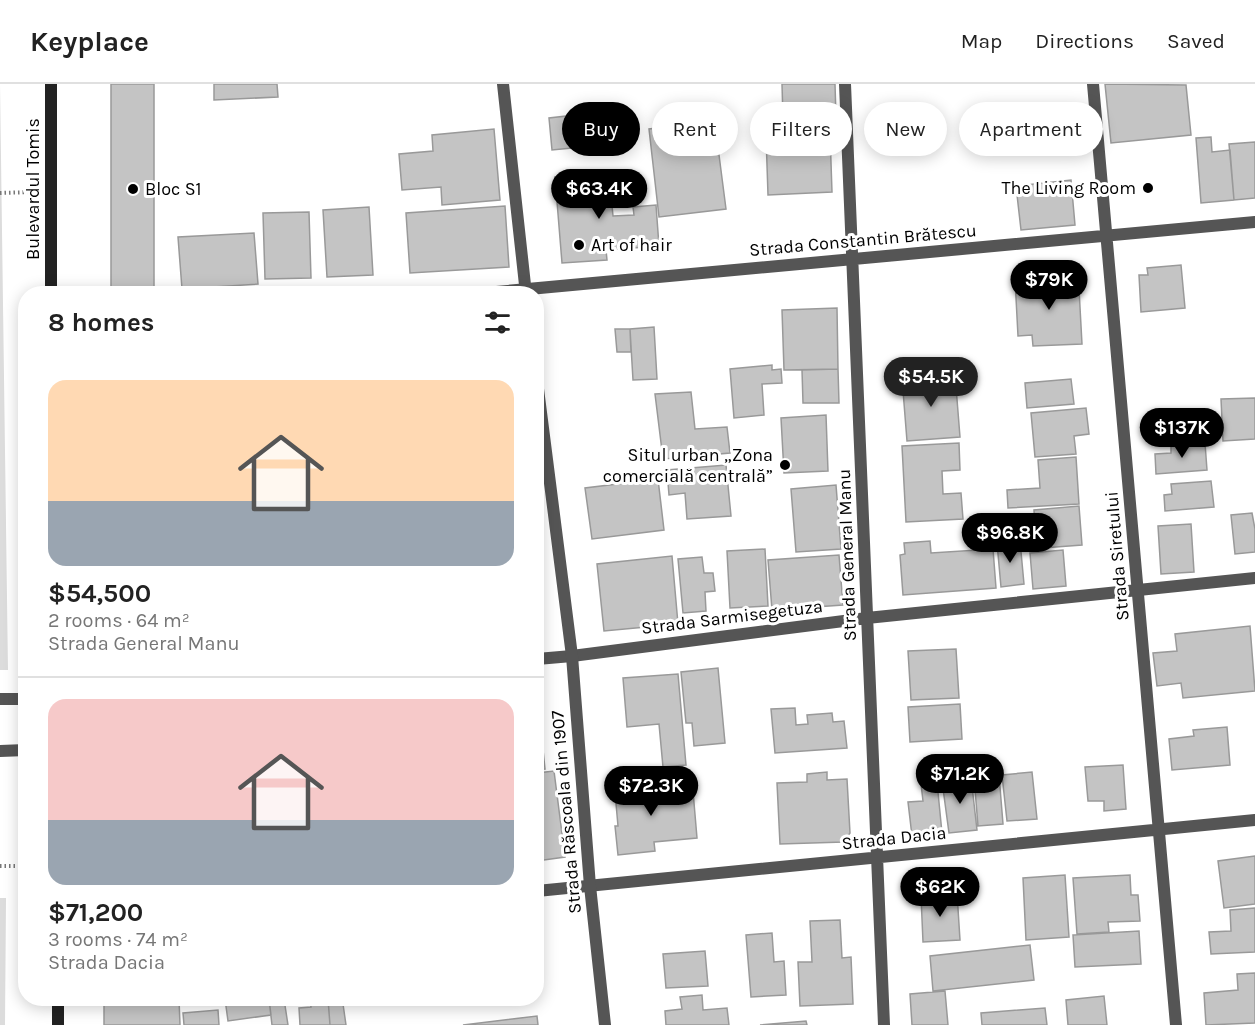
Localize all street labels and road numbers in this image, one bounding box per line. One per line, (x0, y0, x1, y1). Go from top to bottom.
street label: Bulevardul Tomis (22, 118, 44, 260)
street label: Strada Constantin Brătescu (748, 219, 978, 261)
street label: Strada General Manu (833, 468, 861, 642)
street label: Strada Siretului (1100, 490, 1134, 622)
street label: Strada Sarmisegetuza (640, 595, 824, 639)
street label: Strada Răscoala din 1907 (546, 709, 586, 915)
street label: Strada Dacia (841, 822, 947, 854)

